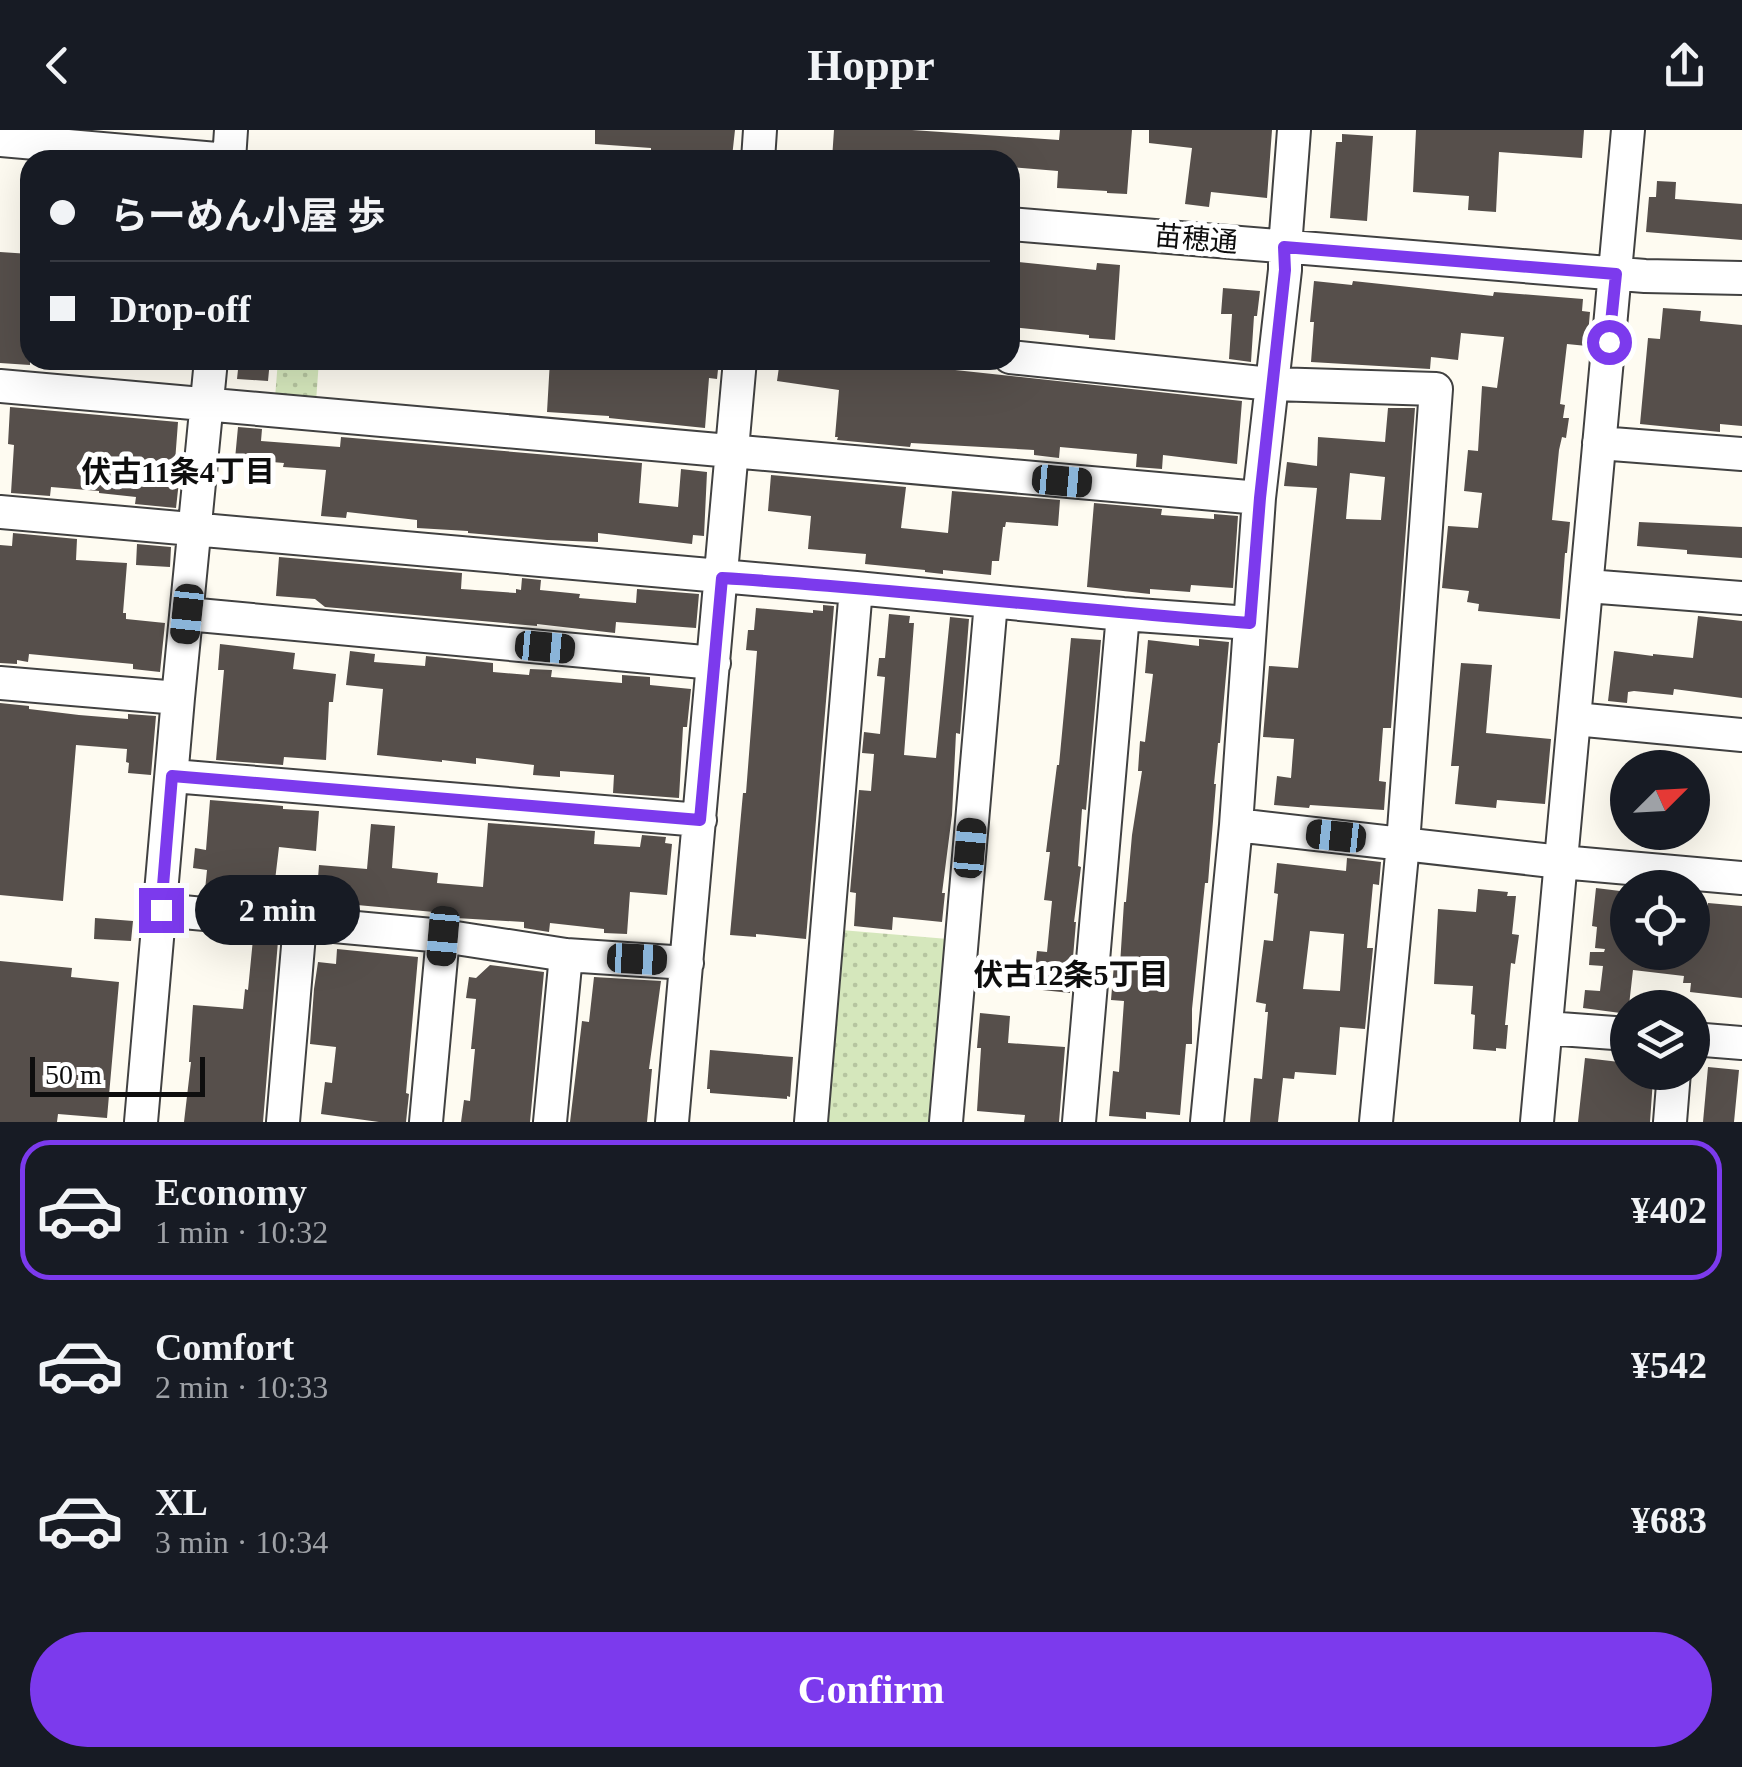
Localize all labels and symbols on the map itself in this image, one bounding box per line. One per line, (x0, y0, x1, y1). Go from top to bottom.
street label: 苗穂通 (1153, 220, 1239, 258)
route start (1587, 320, 1632, 365)
district label: 伏古11条4丁目 (81, 455, 275, 488)
car (1031, 463, 1093, 499)
car (169, 583, 205, 645)
car (514, 629, 576, 665)
north arrow (1610, 750, 1710, 850)
car (952, 817, 988, 879)
car (1305, 818, 1367, 854)
callout: 2 min (196, 875, 361, 945)
route end (139, 888, 184, 933)
car (425, 905, 461, 967)
car (606, 942, 668, 976)
district label: 伏古12条5丁目 (974, 958, 1169, 991)
scale bar (30, 1052, 205, 1096)

